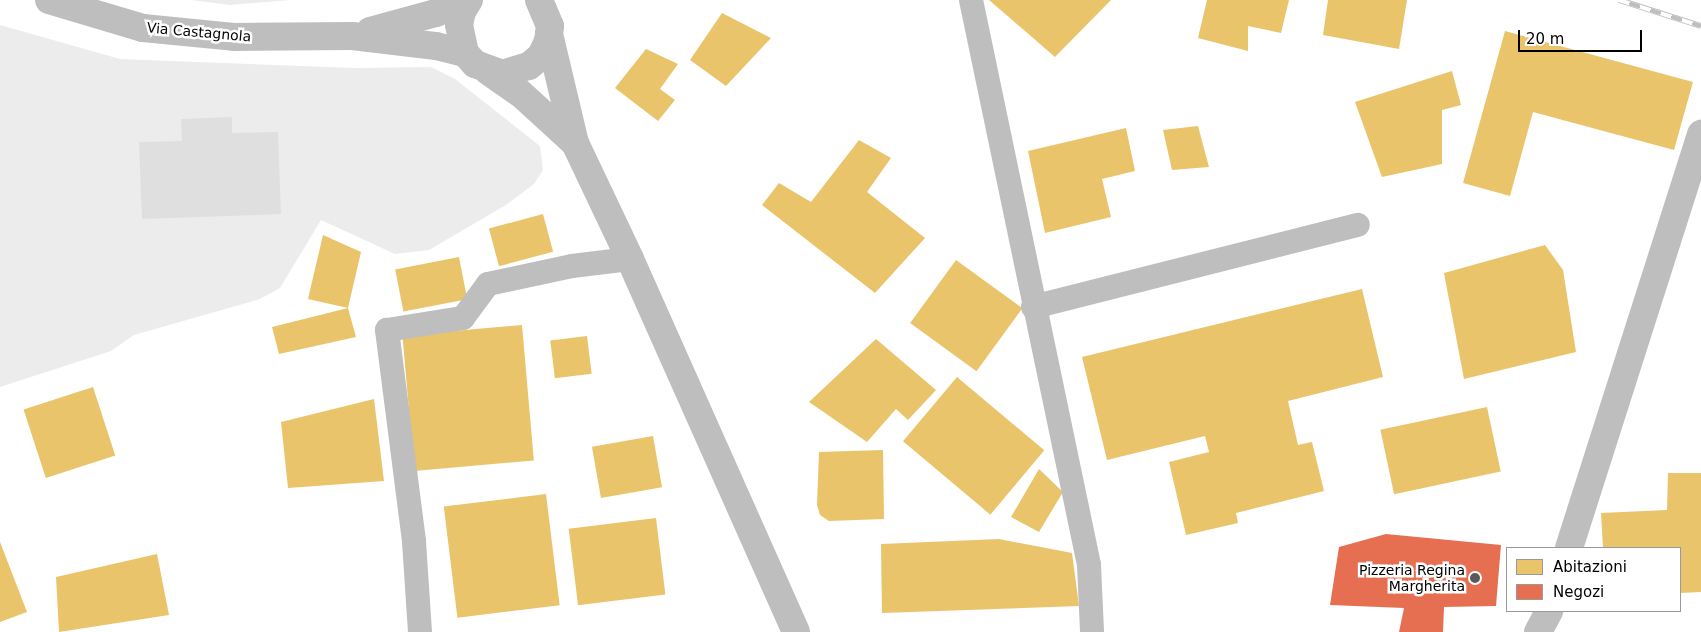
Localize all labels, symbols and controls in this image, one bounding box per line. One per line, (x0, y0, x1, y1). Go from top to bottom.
street label: Via Castagnola (146, 19, 252, 45)
scale bar (1521, 20, 1645, 52)
text: 20 m (1526, 30, 1564, 48)
legend (1506, 547, 1681, 612)
text: Abitazioni (1553, 558, 1627, 576)
place label: Pizzeria Regina Margherita (1359, 562, 1465, 594)
marker: Pizzeria Regina Margherita (1469, 572, 1481, 584)
text: Negozi (1553, 583, 1604, 601)

